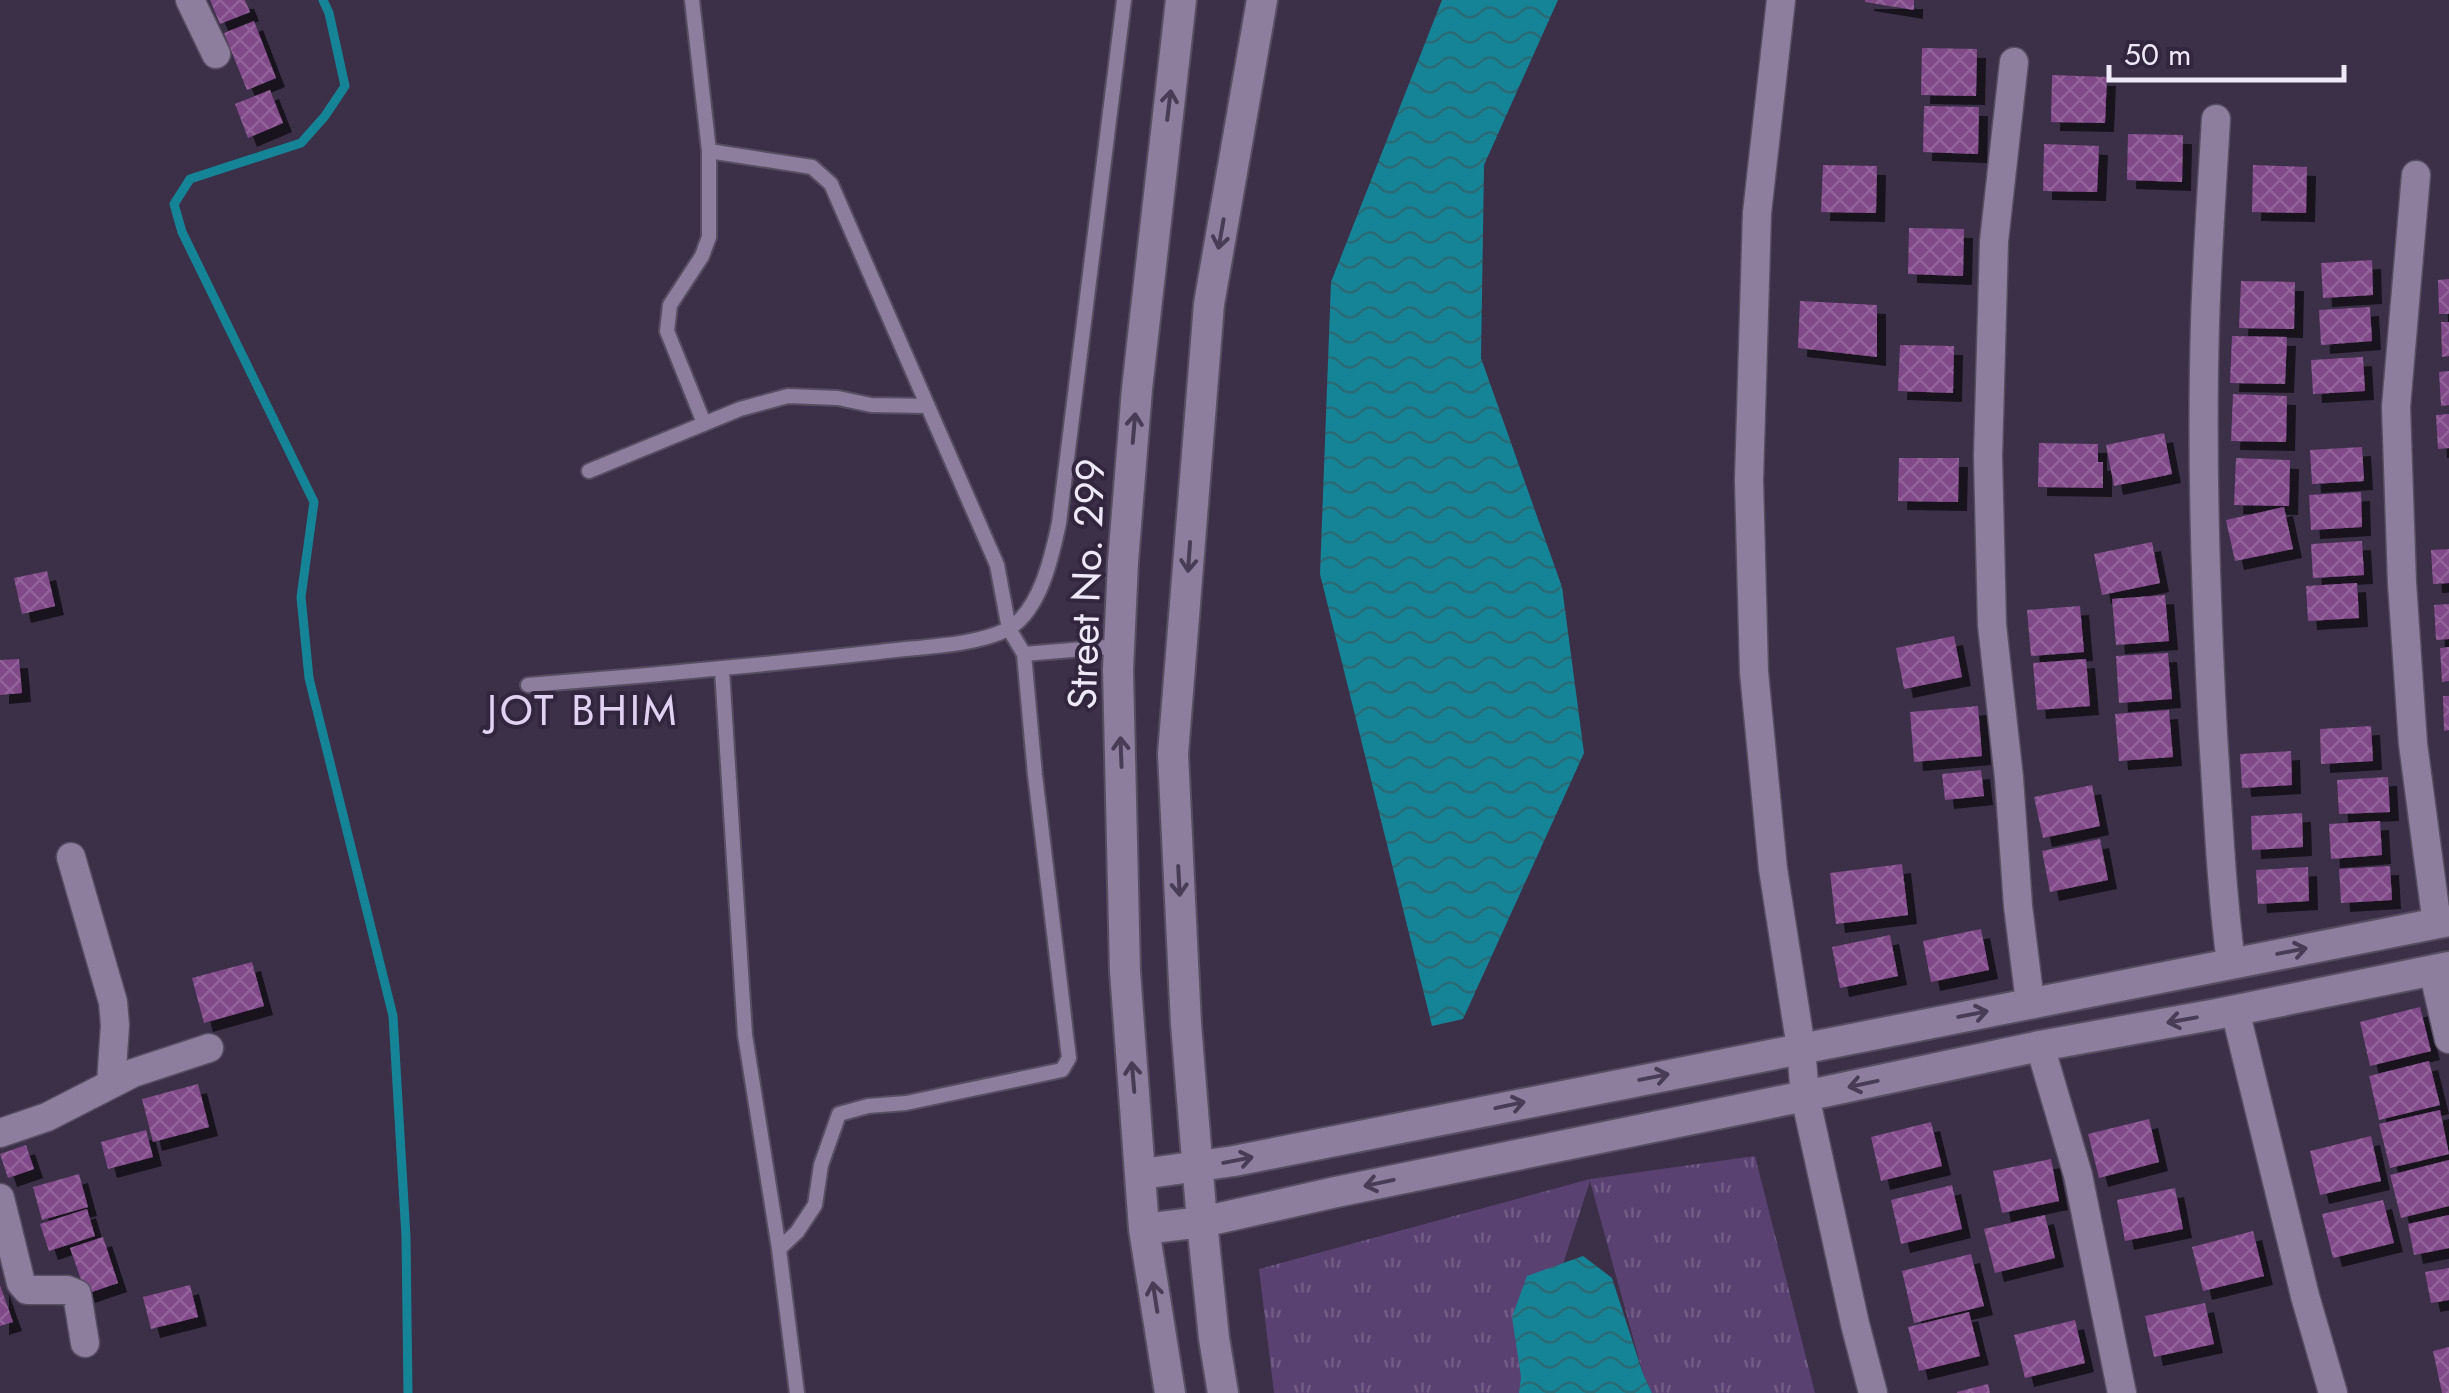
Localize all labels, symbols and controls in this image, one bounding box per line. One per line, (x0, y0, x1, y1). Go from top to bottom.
scale bar (2109, 20, 2344, 82)
text: 50 m (2124, 33, 2191, 76)
one-way arrow (1160, 89, 1179, 121)
one-way arrow (1211, 217, 1230, 250)
one-way arrow (1124, 412, 1143, 444)
street label: Street No. 299 (1053, 458, 1119, 710)
one-way arrow (1179, 541, 1198, 573)
district label: JOT BHIM (482, 680, 679, 741)
one-way arrow (1111, 737, 1130, 769)
one-way arrow (1170, 865, 1189, 897)
one-way arrow (2275, 941, 2307, 960)
one-way arrow (1956, 1003, 1988, 1022)
one-way arrow (2166, 1011, 2199, 1030)
one-way arrow (1124, 1061, 1143, 1093)
one-way arrow (1637, 1066, 1669, 1085)
one-way arrow (1848, 1075, 1880, 1094)
one-way arrow (1493, 1095, 1525, 1114)
one-way arrow (1221, 1149, 1253, 1168)
one-way arrow (1364, 1174, 1396, 1193)
one-way arrow (1145, 1281, 1164, 1313)

